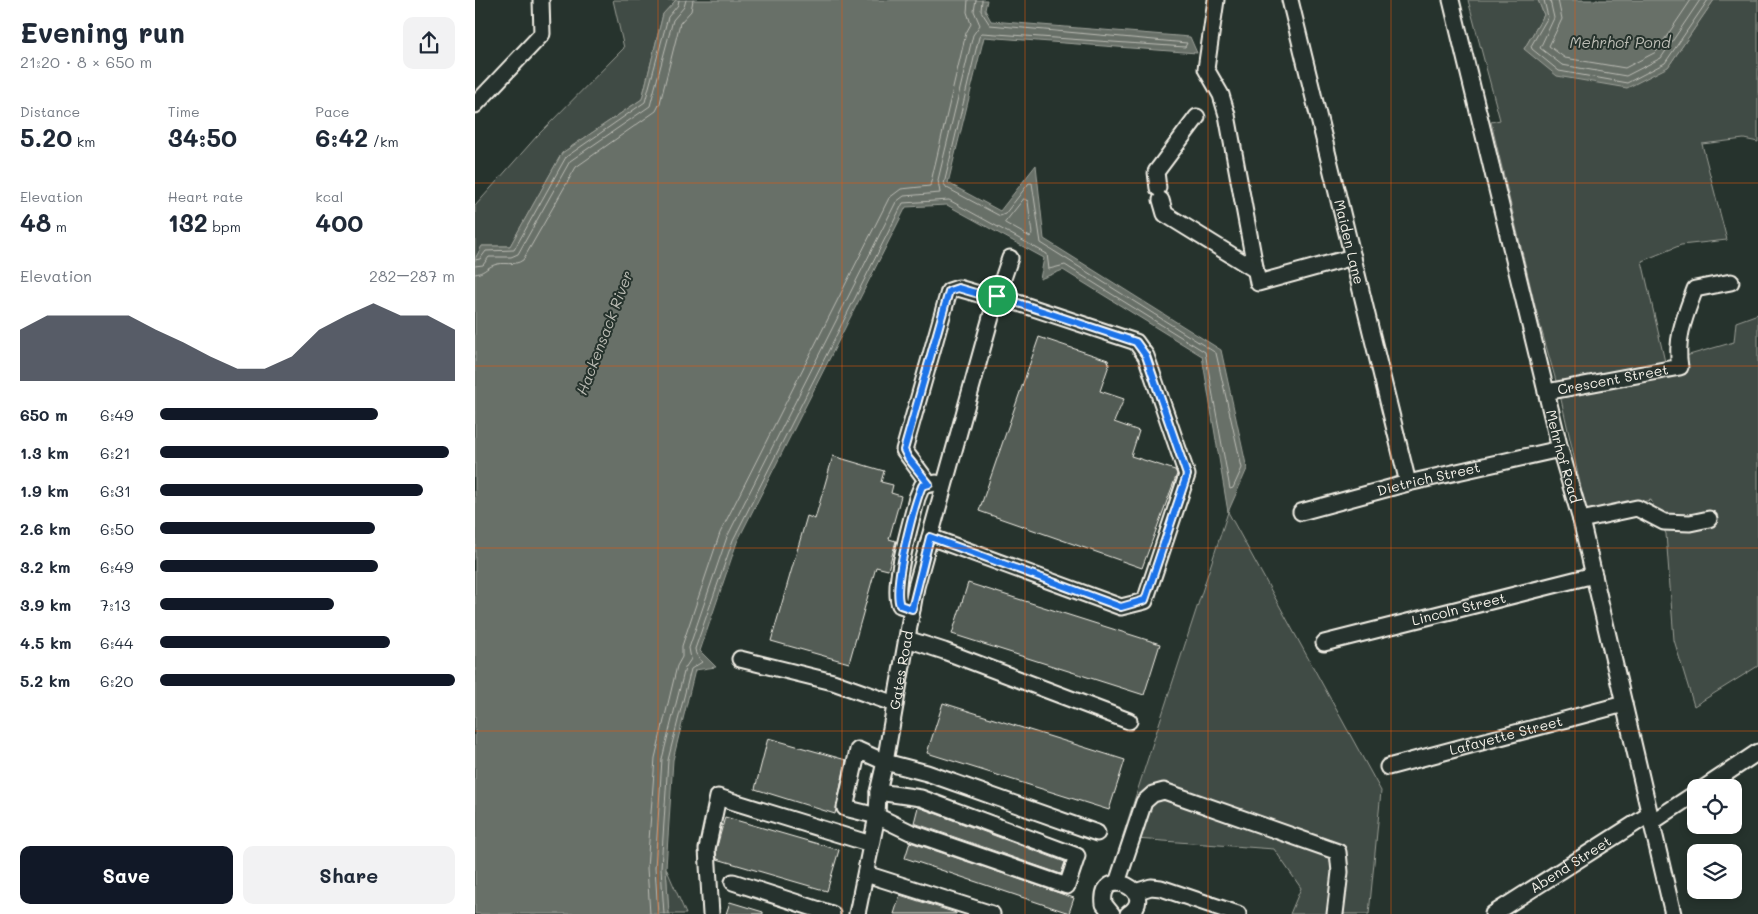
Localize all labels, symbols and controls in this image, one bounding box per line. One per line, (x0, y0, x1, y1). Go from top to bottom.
text: Evening run (20, 14, 185, 50)
button: share (403, 17, 455, 69)
water label: Mehrhof Pond (1569, 32, 1672, 52)
text: 21:20 · 8 × 650 m (20, 51, 152, 72)
text: Distance (20, 102, 80, 121)
text: Time (168, 102, 200, 121)
text: Pace (315, 102, 350, 121)
text: 5.20 (20, 121, 72, 153)
text: 34:50 (168, 121, 237, 153)
text: 6:42 (315, 121, 368, 153)
text: km (72, 132, 95, 151)
text: /km (368, 132, 399, 151)
text: Elevation (20, 187, 83, 206)
text: Heart rate (168, 187, 243, 206)
text: kcal (315, 187, 343, 206)
street label: Maiden Lane (1330, 197, 1369, 286)
text: 48 (20, 206, 51, 238)
text: 132 (168, 206, 208, 238)
text: 400 (315, 206, 363, 238)
text: m (51, 217, 67, 236)
text: bpm (208, 217, 241, 236)
text: Elevation (20, 265, 92, 286)
text: 282–287 m (369, 265, 455, 286)
water label: Hackensack River (571, 267, 637, 398)
pin (976, 275, 1018, 317)
icon: arrive (983, 282, 1011, 310)
street label: Crescent Street (1556, 359, 1670, 399)
text: 650 m (20, 404, 68, 425)
text: 6:49 (100, 404, 133, 425)
street label: Mehrhof Road (1542, 408, 1585, 505)
text: 1.3 km (20, 442, 69, 463)
text: 6:21 (100, 442, 131, 463)
street label: Dietrich Street (1375, 457, 1482, 500)
text: 1.9 km (20, 480, 69, 501)
text: 6:31 (100, 480, 131, 501)
text: 2.6 km (20, 518, 71, 539)
text: 6:50 (100, 518, 134, 539)
text: 3.2 km (20, 556, 71, 577)
text: 6:49 (100, 556, 133, 577)
street label: Lincoln Street (1410, 588, 1508, 630)
text: 3.9 km (20, 594, 71, 615)
text: 7:13 (100, 594, 130, 615)
street label: Gates Road (884, 629, 917, 711)
text: 4.5 km (20, 632, 72, 653)
text: 6:44 (100, 632, 133, 653)
text: 5.2 km (20, 670, 70, 691)
text: 6:20 (100, 670, 133, 691)
street label: Lafayette Street (1447, 711, 1564, 759)
map controls (1687, 779, 1742, 899)
button: locate (1687, 779, 1742, 834)
street label: Abend Street (1526, 831, 1615, 897)
button: layers (1687, 844, 1742, 899)
button: Save (20, 846, 233, 904)
button: Share (243, 846, 455, 904)

